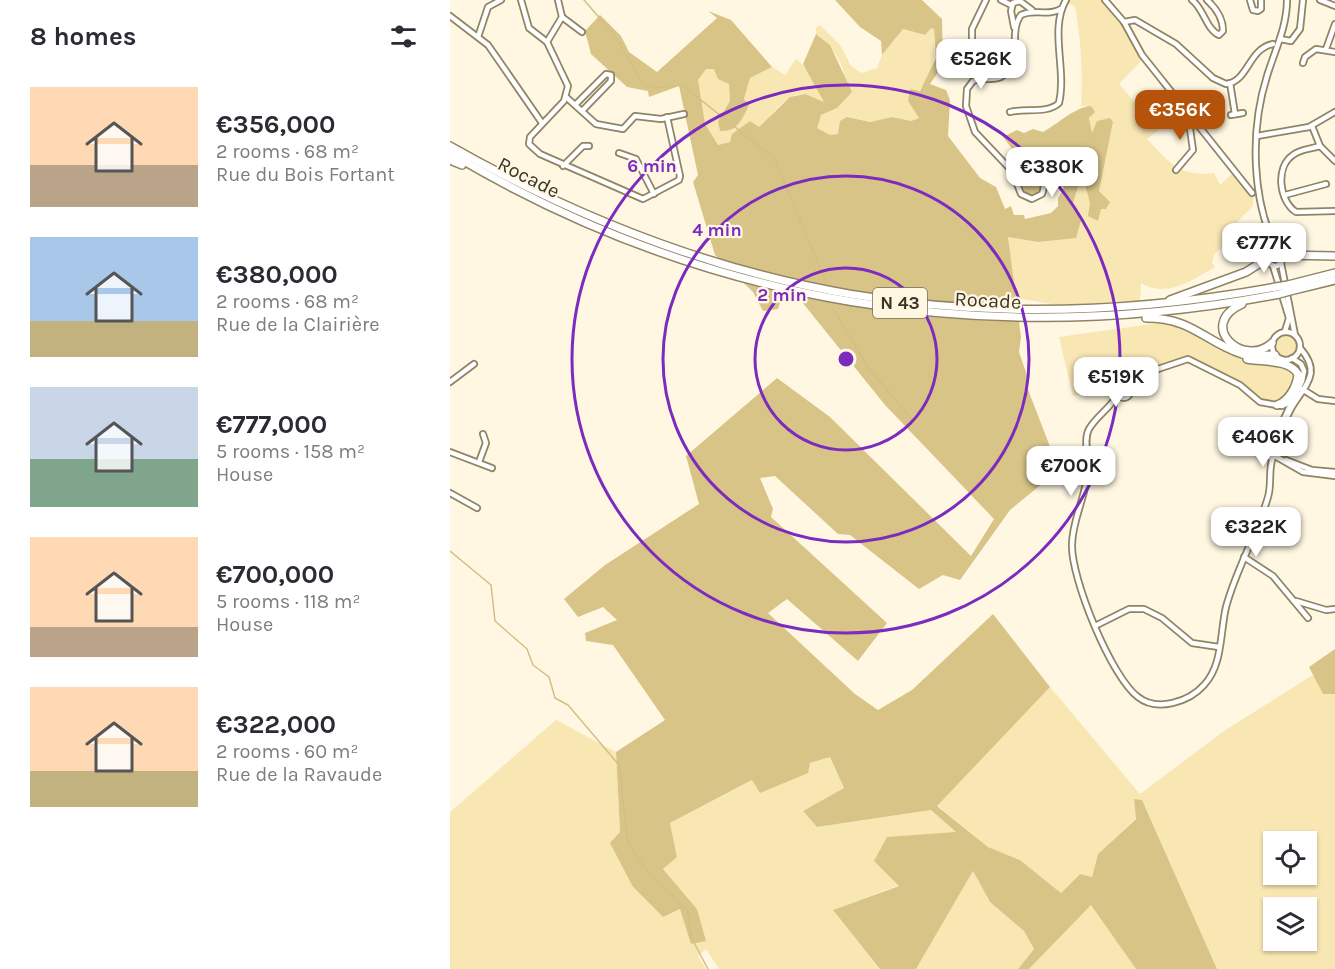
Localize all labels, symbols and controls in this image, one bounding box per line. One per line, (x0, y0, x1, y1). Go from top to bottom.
icon: filters (387, 20, 420, 53)
text: 8 homes (30, 21, 136, 52)
pin: €526K (939, 39, 1023, 90)
text: €526K (950, 47, 1012, 70)
pin: €356K (1138, 90, 1222, 141)
text: €356K (1149, 98, 1211, 121)
text: €356,000 (216, 109, 335, 140)
icon: home (78, 111, 150, 183)
text: 2 rooms · 68 m² (216, 140, 359, 163)
pin: €380K (1010, 147, 1094, 198)
street label: Rocade (494, 152, 564, 203)
text: 6 min (627, 155, 677, 177)
text: €380K (1020, 155, 1084, 178)
text: Rue du Bois Fortant (216, 163, 395, 186)
text: 4 min (692, 219, 742, 241)
pin: €777K (1222, 223, 1306, 274)
text: €777K (1236, 231, 1292, 254)
text: €380,000 (216, 259, 338, 290)
icon: home (78, 261, 150, 333)
text: 2 min (757, 284, 807, 306)
street label: Rocade (954, 287, 1022, 314)
road number: N 43 (873, 288, 927, 318)
text: 2 rooms · 68 m² (216, 290, 359, 313)
text: Rue de la Clairière (216, 313, 379, 336)
centre of rings (836, 349, 856, 369)
pin: €519K (1074, 357, 1158, 408)
text: €519K (1088, 365, 1144, 388)
text: €777,000 (216, 409, 327, 440)
icon: home (78, 411, 150, 483)
pin: €406K (1221, 417, 1305, 468)
text: €406K (1232, 425, 1294, 448)
text: 5 rooms · 158 m² (216, 440, 365, 463)
pin: €700K (1029, 446, 1113, 497)
text: €700K (1041, 454, 1102, 477)
text: House (216, 463, 273, 486)
pin: €322K (1214, 507, 1298, 558)
text: €322K (1225, 515, 1287, 538)
text: €700,000 (216, 559, 334, 590)
icon: home (78, 561, 150, 633)
text: 5 rooms · 118 m² (216, 590, 360, 613)
text: House (216, 613, 273, 636)
text: €322,000 (216, 709, 336, 740)
icon: home (78, 711, 150, 783)
text: 2 rooms · 60 m² (216, 740, 359, 763)
text: Rue de la Ravaude (216, 763, 382, 786)
map controls (1263, 831, 1317, 951)
button: locate (1263, 831, 1317, 885)
button: layers (1263, 897, 1317, 951)

